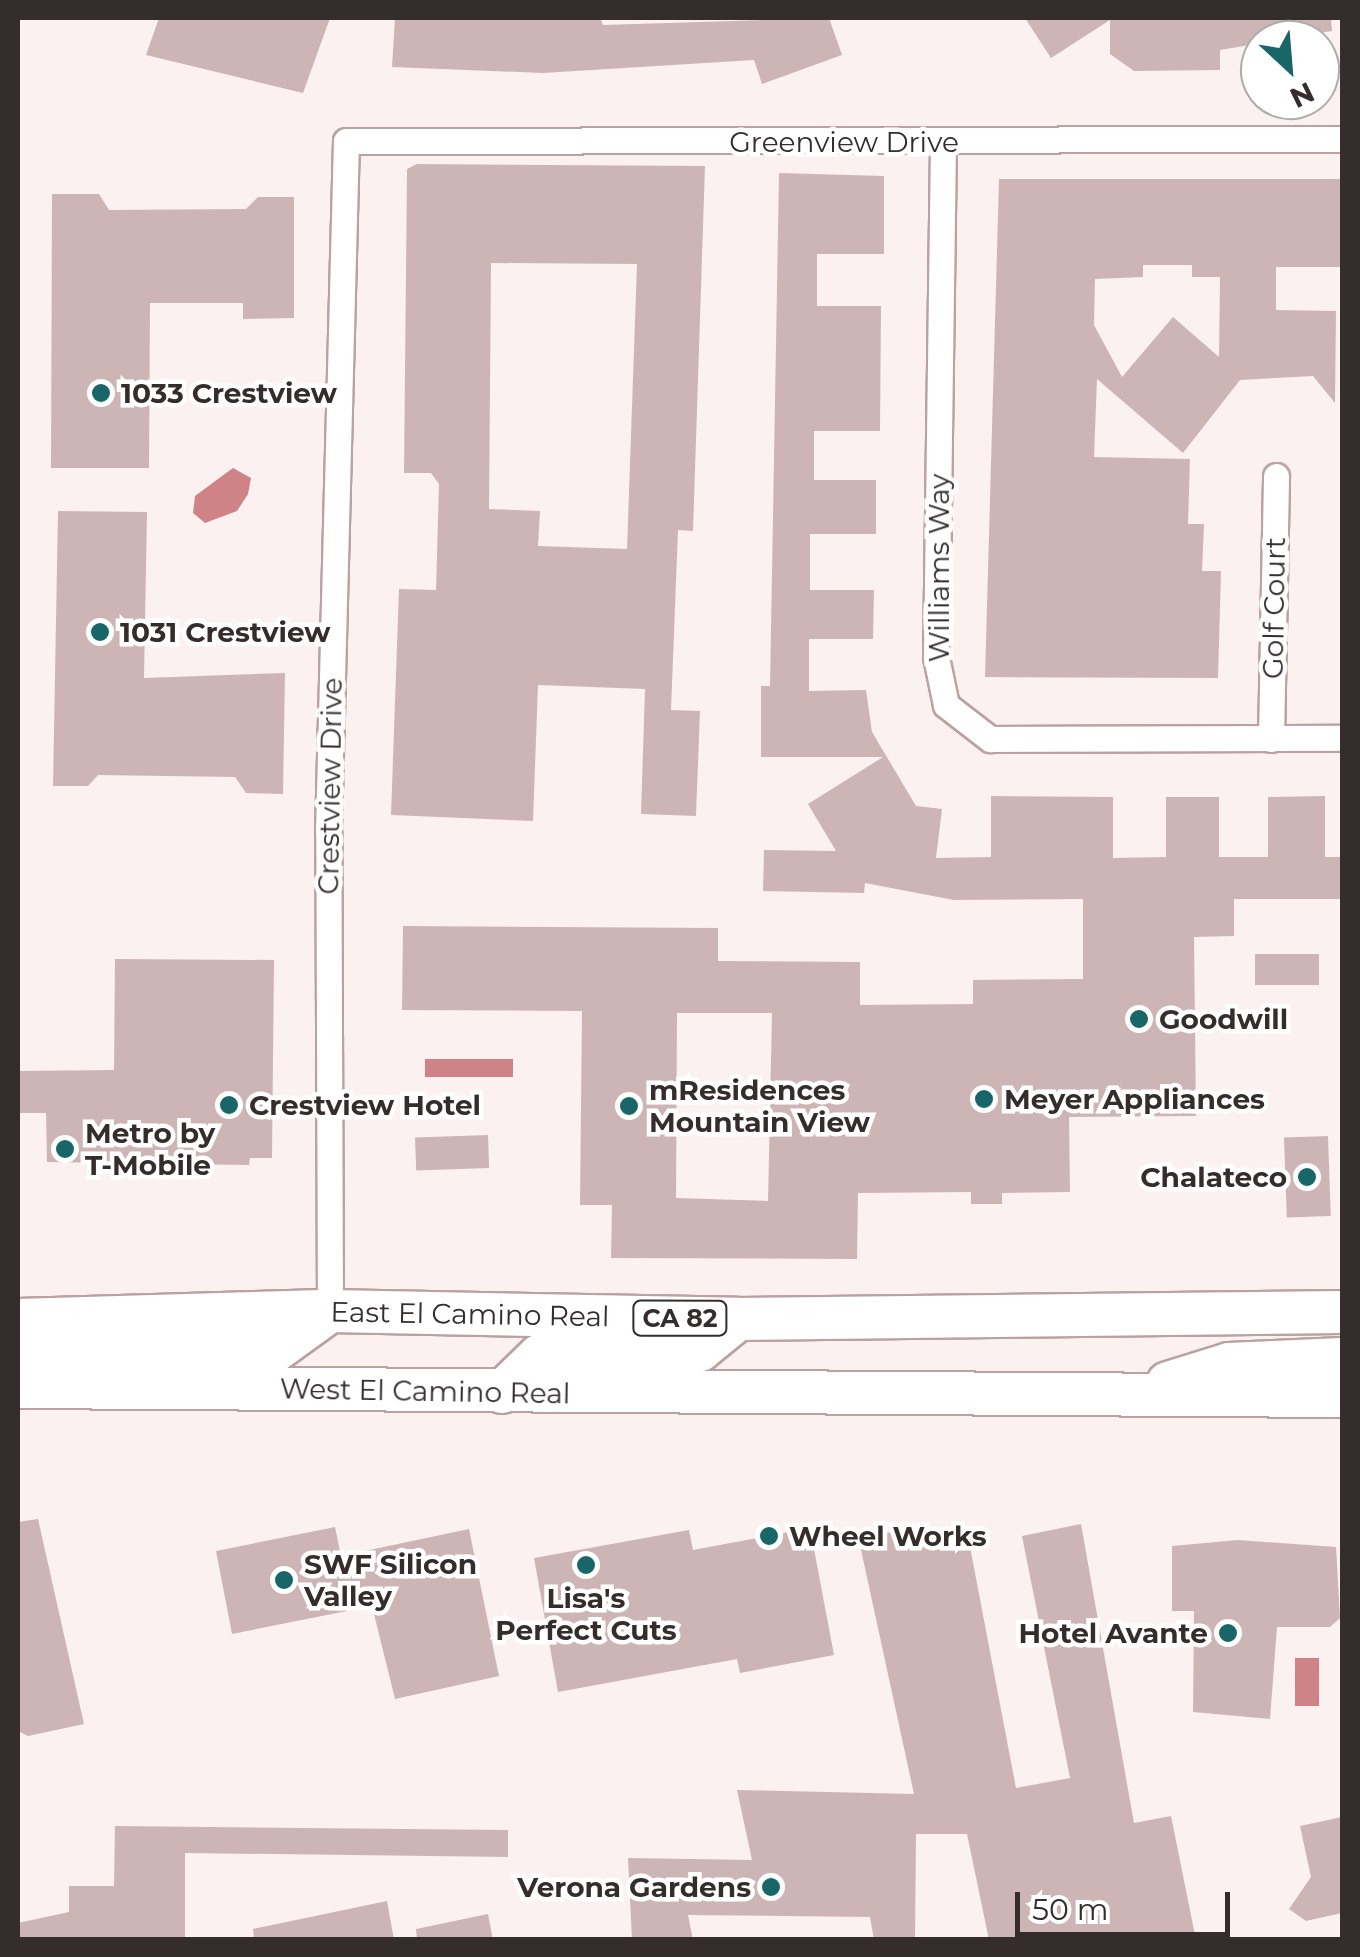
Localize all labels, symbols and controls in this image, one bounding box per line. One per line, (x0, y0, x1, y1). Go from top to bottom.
north arrow (1240, 20, 1340, 120)
text: N (1285, 75, 1320, 115)
street label: Greenview Drive (729, 125, 959, 159)
place label: 1033 Crestview (121, 376, 337, 410)
marker: 1033 Crestview (90, 382, 112, 404)
street label: Williams Way (922, 474, 956, 662)
street label: Golf Court (1256, 537, 1292, 679)
place label: 1031 Crestview (120, 615, 331, 649)
marker: 1031 Crestview (89, 621, 111, 643)
street label: Crestview Drive (311, 677, 349, 895)
place label: Goodwill (1159, 1002, 1288, 1036)
marker: Goodwill (1128, 1008, 1150, 1030)
place label: mResidences Mountain View (649, 1073, 870, 1139)
place label: Meyer Appliances (1004, 1082, 1265, 1116)
place label: Crestview Hotel (249, 1088, 481, 1122)
marker: Meyer Appliances (973, 1088, 995, 1110)
marker: Crestview Hotel (218, 1094, 240, 1116)
marker: mResidences Mountain View (618, 1095, 640, 1117)
place label: Metro by T-Mobile (85, 1116, 215, 1182)
marker: Metro by T-Mobile (54, 1138, 76, 1160)
place label: Chalateco (1140, 1160, 1287, 1194)
marker: Chalateco (1296, 1166, 1318, 1188)
street label: East El Camino Real (330, 1295, 610, 1333)
road number: CA 82 (630, 1298, 730, 1338)
street label: West El Camino Real (280, 1372, 570, 1410)
place label: Wheel Works (789, 1519, 987, 1553)
marker: Wheel Works (758, 1525, 780, 1547)
place label: SWF Silicon Valley (304, 1547, 477, 1613)
marker: Lisa's Perfect Cuts (575, 1554, 597, 1576)
marker: SWF Silicon Valley (273, 1569, 295, 1591)
place label: Lisa's Perfect Cuts (495, 1581, 677, 1647)
place label: Hotel Avante (1019, 1616, 1208, 1650)
marker: Hotel Avante (1217, 1622, 1239, 1644)
place label: Verona Gardens (517, 1870, 751, 1904)
scale bar (1020, 1872, 1235, 1934)
marker: Verona Gardens (760, 1876, 782, 1898)
text: 50 m (1032, 1891, 1109, 1928)

